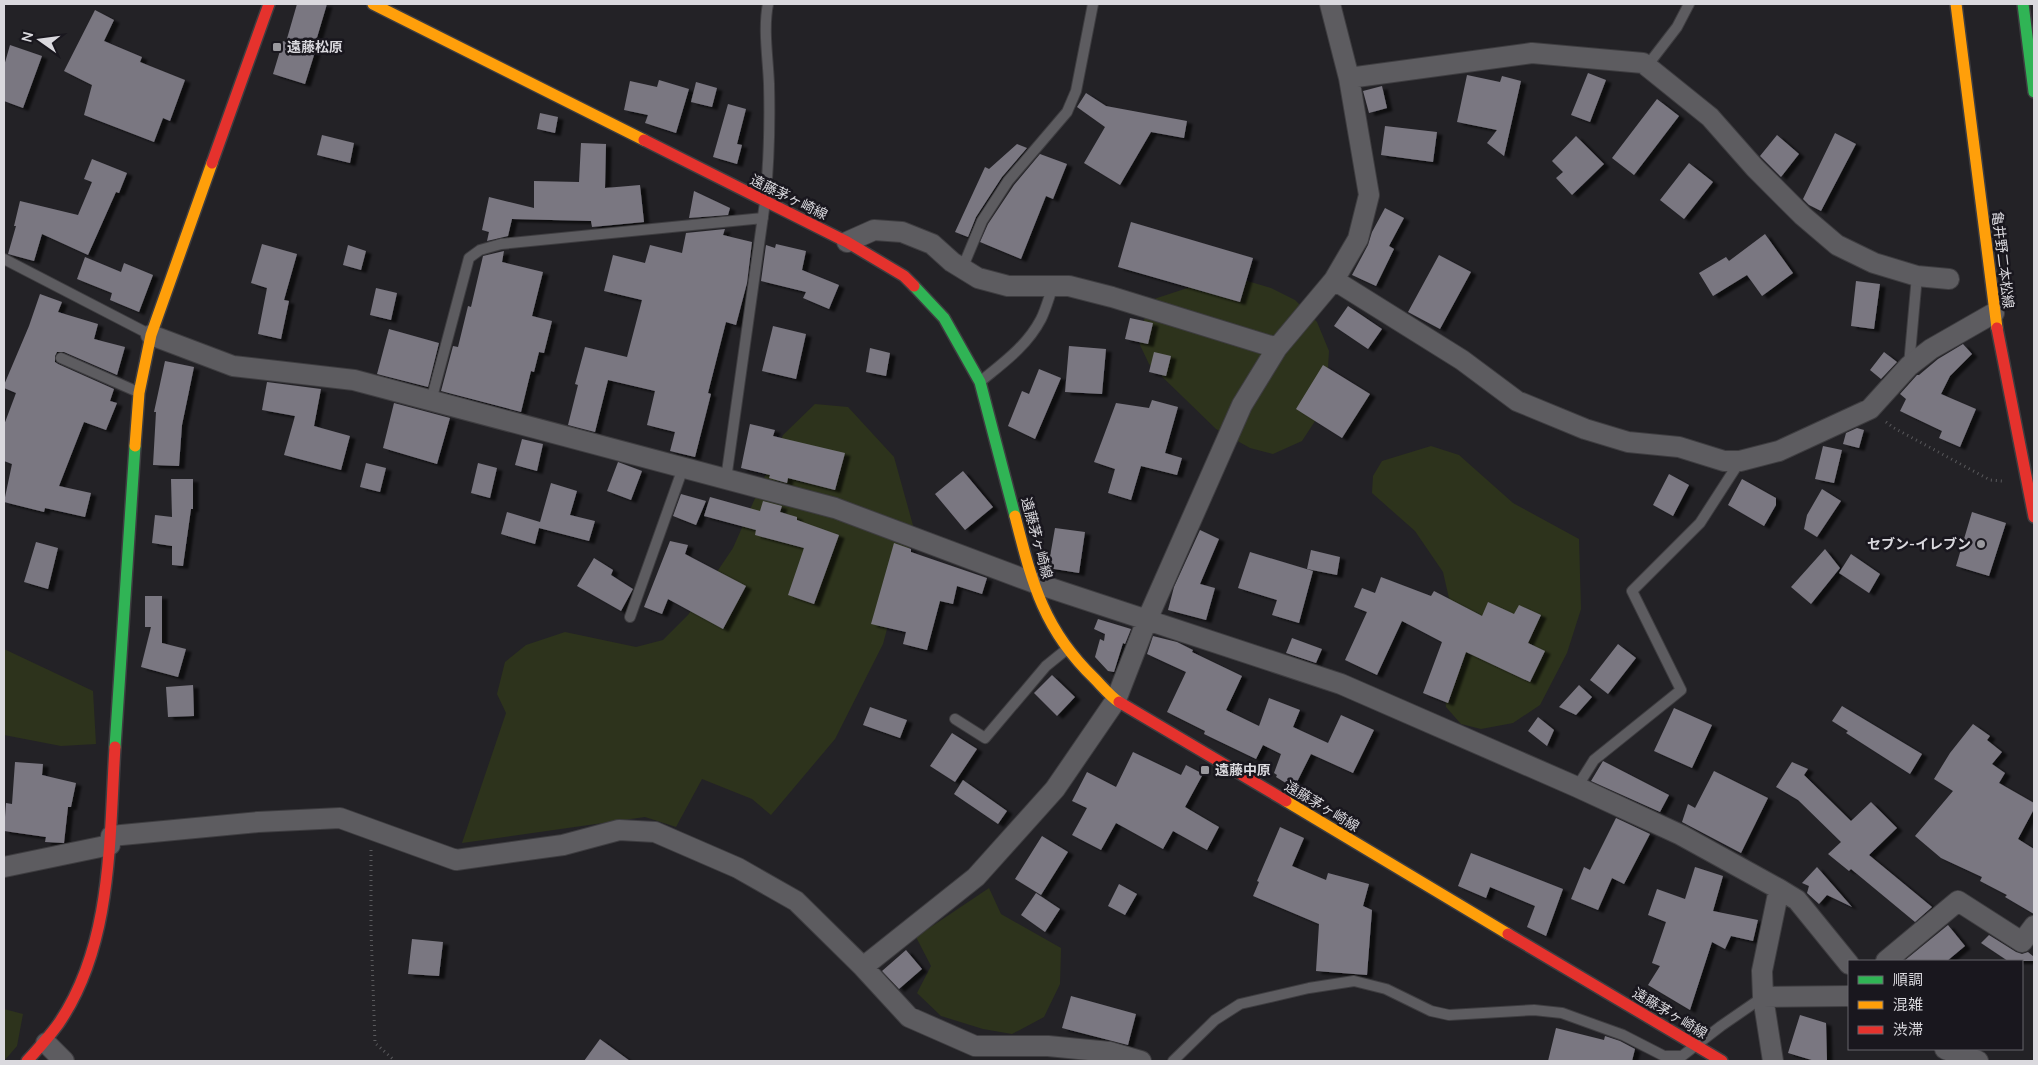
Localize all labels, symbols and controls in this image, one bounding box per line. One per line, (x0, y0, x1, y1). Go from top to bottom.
north arrow (15, 15, 65, 65)
text: N (16, 30, 37, 44)
place label: 遠藤松原 (287, 37, 343, 56)
marker: 遠藤松原 (271, 41, 283, 53)
street label: 遠藤茅ヶ崎線 (747, 170, 831, 224)
street label: 亀井野二本松線 (1988, 210, 2019, 310)
street label: 遠藤茅ヶ崎線 (1017, 495, 1058, 581)
place label: セブン-イレブン (1867, 534, 1971, 553)
marker: セブン-イレブン (1975, 538, 1987, 550)
place label: 遠藤中原 (1215, 760, 1271, 779)
marker: 遠藤中原 (1199, 764, 1211, 776)
street label: 遠藤茅ヶ崎線 (1281, 776, 1363, 835)
legend (1848, 960, 2023, 1050)
text: 順調 (1893, 969, 1923, 990)
street label: 遠藤茅ヶ崎線 (1629, 983, 1711, 1042)
text: 混雑 (1893, 994, 1923, 1015)
text: 渋滞 (1893, 1019, 1923, 1040)

